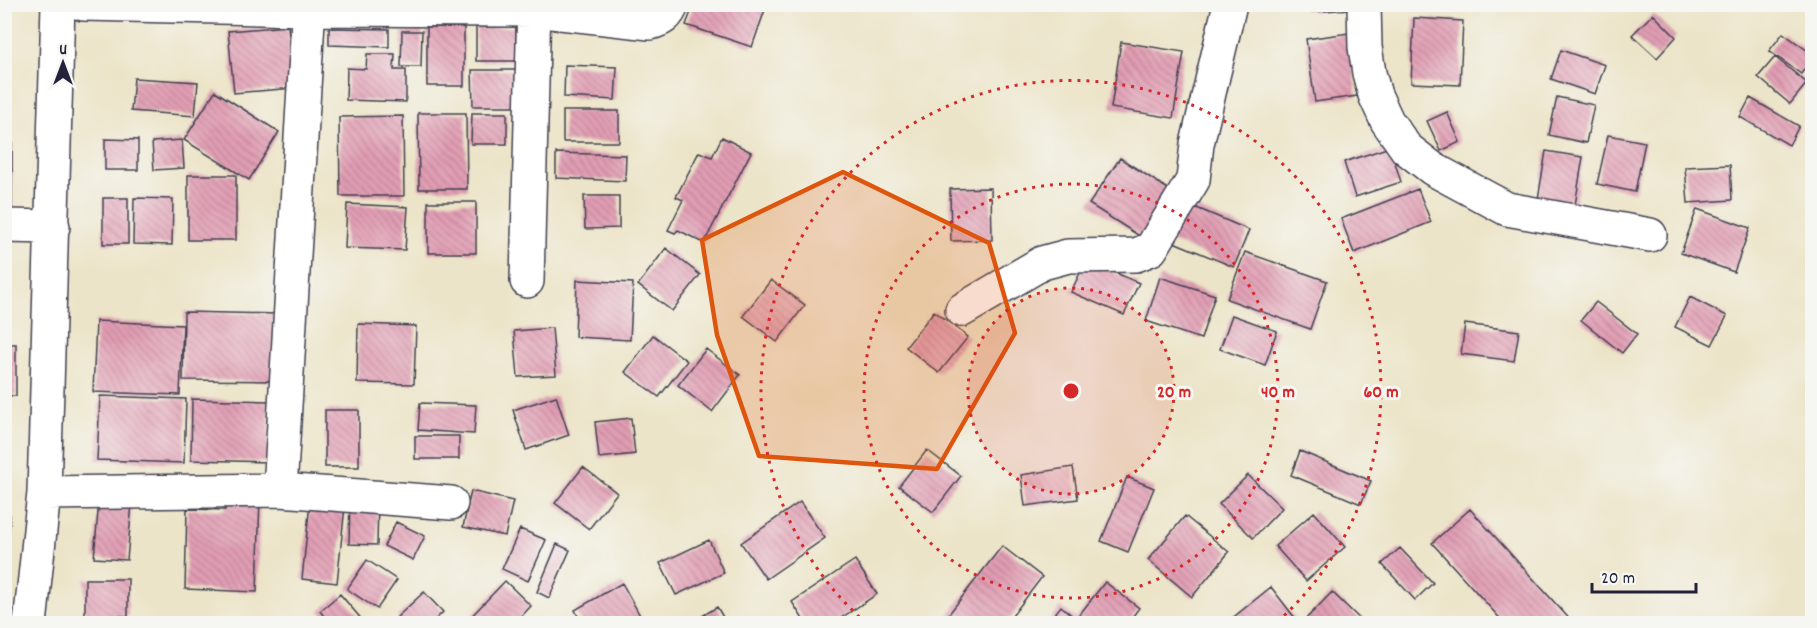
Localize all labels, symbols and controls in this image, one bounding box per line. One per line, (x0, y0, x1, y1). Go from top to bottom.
north arrow (33, 33, 93, 93)
text: U (59, 39, 67, 62)
centre of rings (1061, 381, 1081, 401)
text: 20 m (1157, 381, 1191, 406)
text: 40 m (1261, 381, 1295, 406)
text: 60 m (1363, 381, 1399, 406)
scale bar (1592, 556, 1696, 594)
text: 20 m (1601, 567, 1635, 592)

